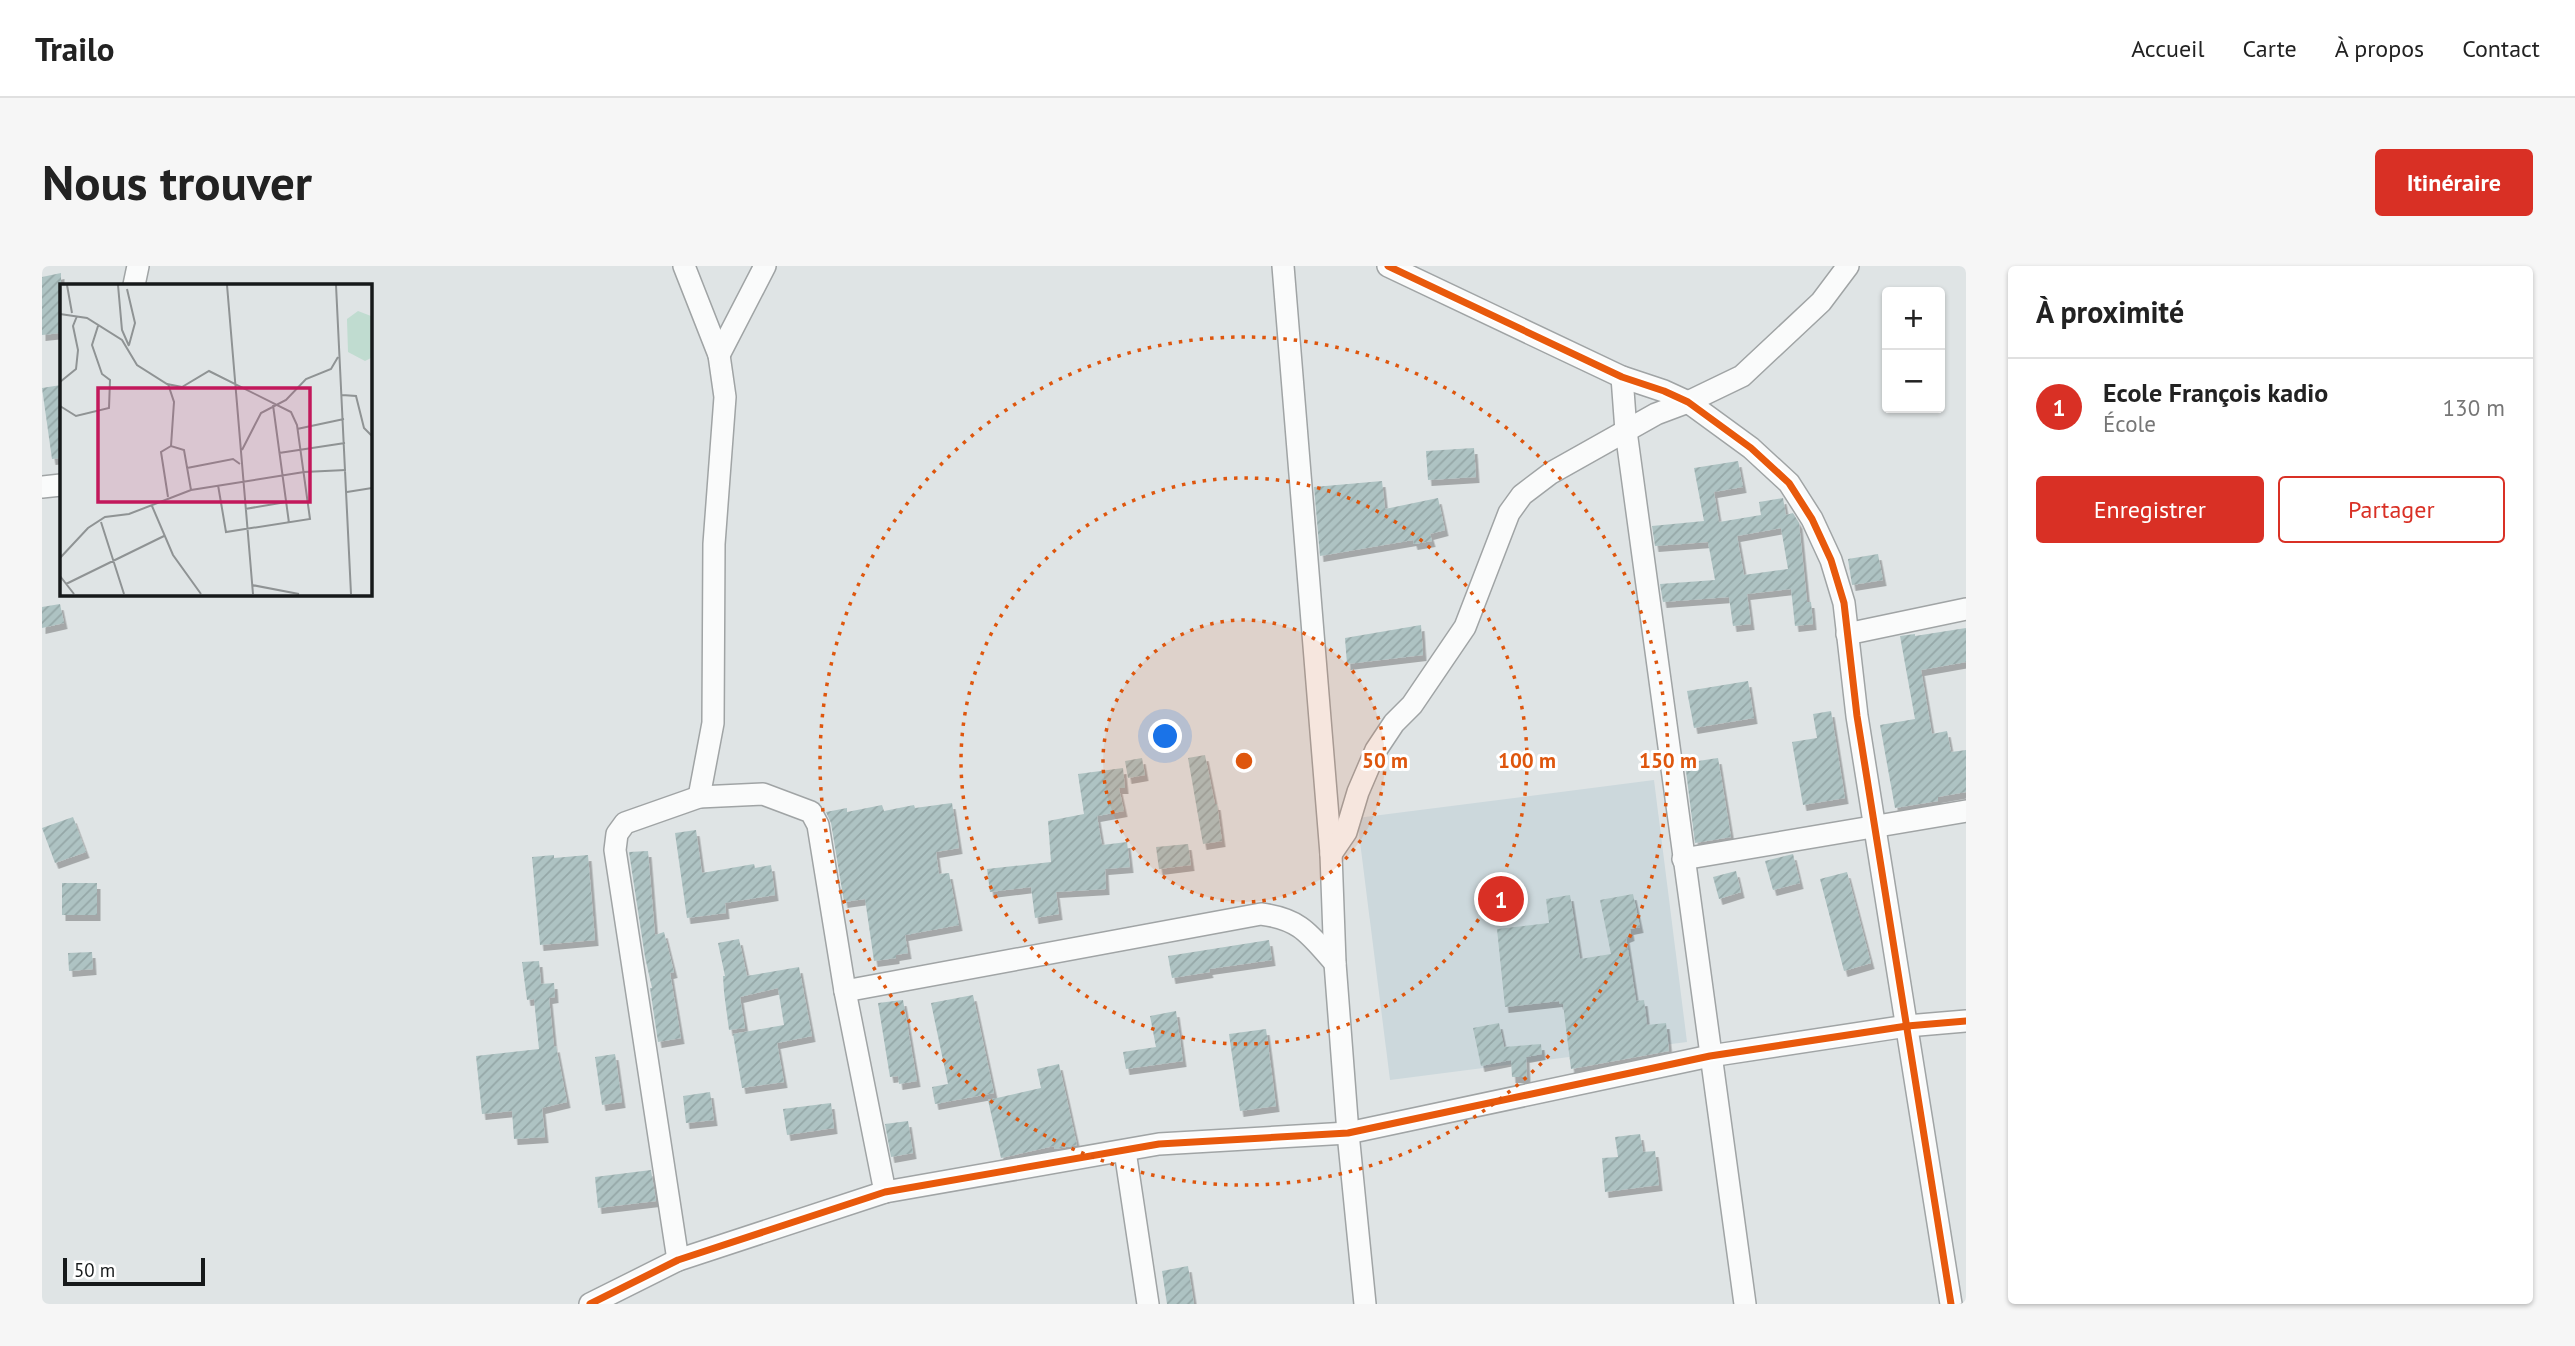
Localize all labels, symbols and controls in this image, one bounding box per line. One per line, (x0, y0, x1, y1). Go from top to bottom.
text: Trailo (35, 27, 115, 70)
text: Accueil (2131, 33, 2205, 64)
text: Carte (2243, 33, 2297, 64)
text: À propos (2335, 33, 2424, 64)
text: Contact (2462, 33, 2540, 64)
button: Itinéraire (2375, 149, 2533, 216)
text: Nous trouver (42, 150, 312, 214)
inset map (60, 284, 371, 595)
map controls (1882, 287, 1945, 413)
button: + (1882, 287, 1945, 350)
text: À proximité (2036, 292, 2184, 331)
button: − (1882, 350, 1945, 413)
text: Ecole François kadio (2103, 376, 2328, 409)
text: 1 (2052, 393, 2066, 422)
text: 130 m (2443, 393, 2505, 422)
text: École (2103, 409, 2156, 438)
button: Enregistrer (2036, 476, 2264, 543)
button: Partager (2278, 476, 2505, 543)
your location (1148, 719, 1182, 753)
text: 50 m (1362, 747, 1408, 774)
text: 100 m (1498, 747, 1556, 774)
text: 150 m (1639, 747, 1697, 774)
centre of rings (1232, 749, 1256, 773)
pin: 1 (1478, 873, 1524, 925)
scale bar (63, 1255, 205, 1287)
text: 50 m (74, 1258, 115, 1282)

